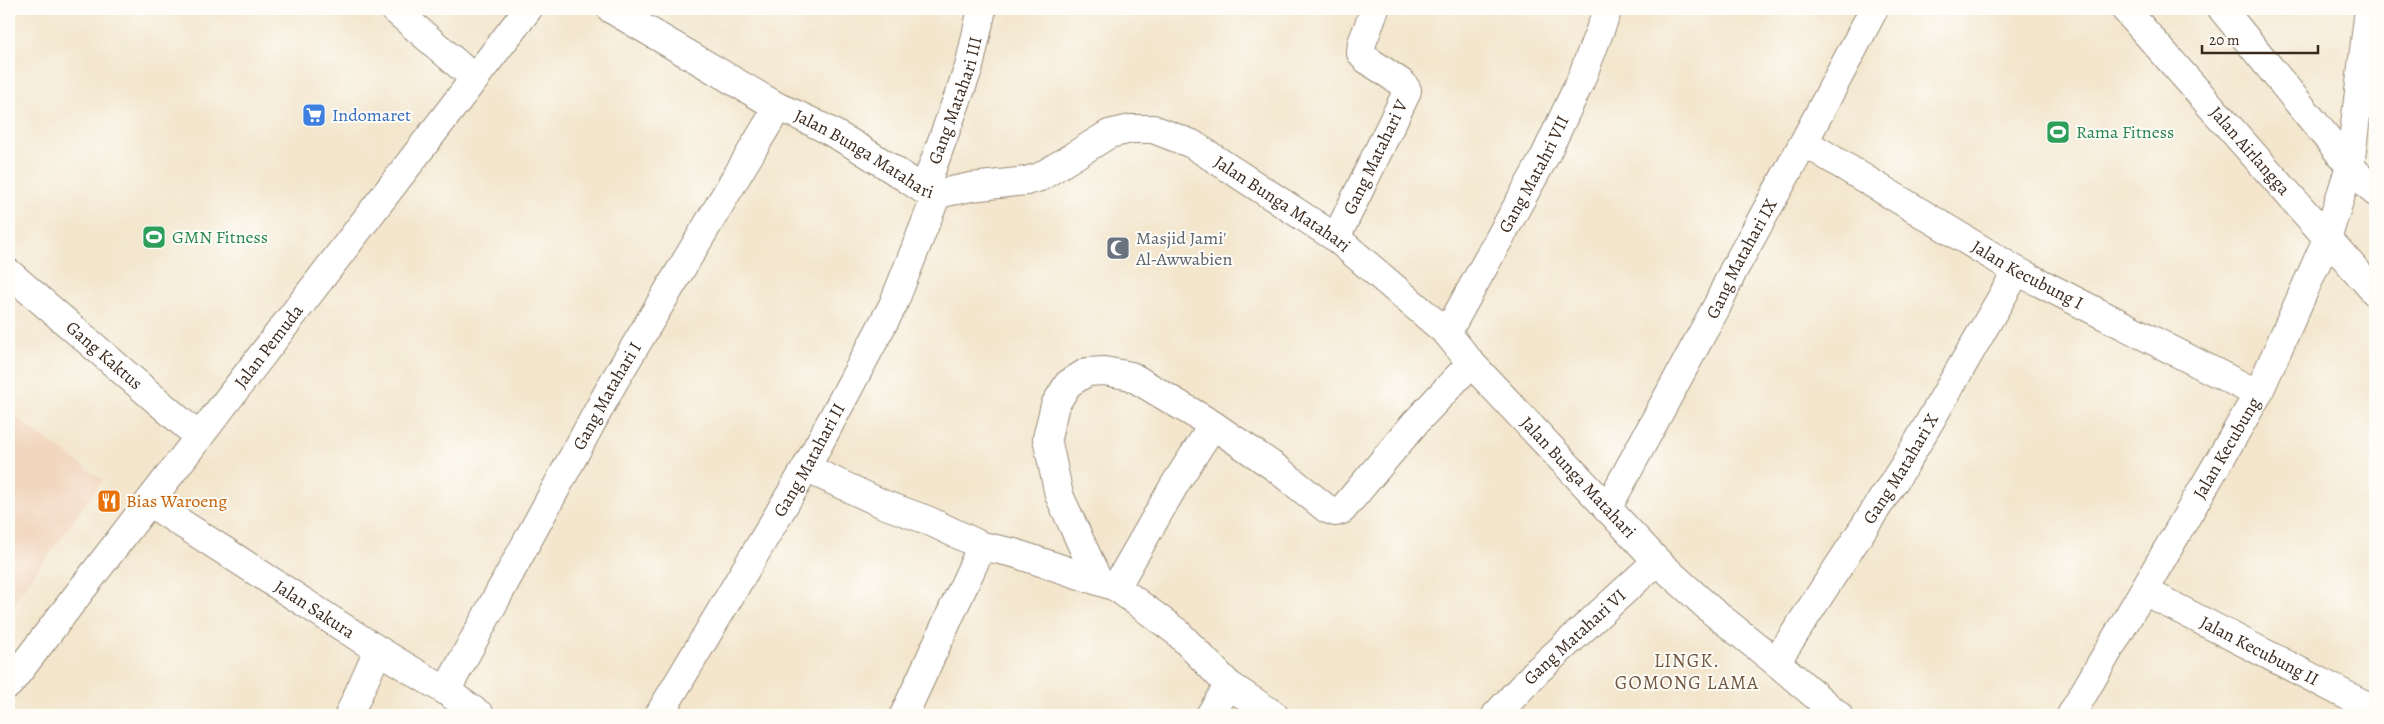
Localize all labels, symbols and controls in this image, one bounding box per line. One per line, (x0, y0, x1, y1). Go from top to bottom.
scale bar (2202, 22, 2318, 54)
text: 20 m (2209, 30, 2240, 50)
street label: Gang Matahari III (922, 34, 987, 168)
street label: Gang Matahari V (1337, 96, 1413, 219)
street label: Jalan Airlangga (2204, 101, 2296, 201)
supermarket icon: Indomaret (301, 102, 327, 128)
place label: Indomaret (332, 103, 411, 127)
street label: Jalan Bunga Matahari (791, 103, 937, 204)
street label: Gang Matahri VII (1493, 112, 1574, 237)
sports icon: Rama Fitness (2045, 119, 2071, 145)
place label: Rama Fitness (2076, 120, 2174, 144)
street label: Jalan Bunga Matahari (1210, 150, 1356, 257)
street label: Gang Matahari IX (1700, 194, 1783, 323)
sports icon: GMN Fitness (141, 224, 167, 250)
place label: GMN Fitness (172, 225, 268, 249)
place label: Masjid Jami' Al-Awwabien (1135, 226, 1232, 271)
street label: Jalan Kecubung I (1967, 234, 2088, 315)
mosque icon: Masjid Jami' Al-Awwabien (1105, 235, 1131, 261)
street label: Jalan Pemuda (229, 299, 309, 393)
street label: Gang Kaktus (61, 315, 148, 395)
street label: Gang Matahari I (567, 337, 647, 454)
street label: Jalan Kecubung (2187, 393, 2266, 503)
street label: Gang Matahari II (768, 399, 851, 521)
street label: Gang Matahari X (1857, 409, 1944, 529)
street label: Jalan Bunga Matahari (1515, 411, 1641, 543)
restaurant icon: Bias Waroeng (96, 488, 122, 514)
place label: Bias Waroeng (126, 489, 227, 513)
street label: Jalan Sakura (270, 574, 360, 644)
street label: Gang Matahari VI (1518, 583, 1631, 690)
street label: Jalan Kecubung II (2196, 610, 2323, 691)
district label: LINGK. GOMONG LAMA (1615, 648, 1759, 696)

